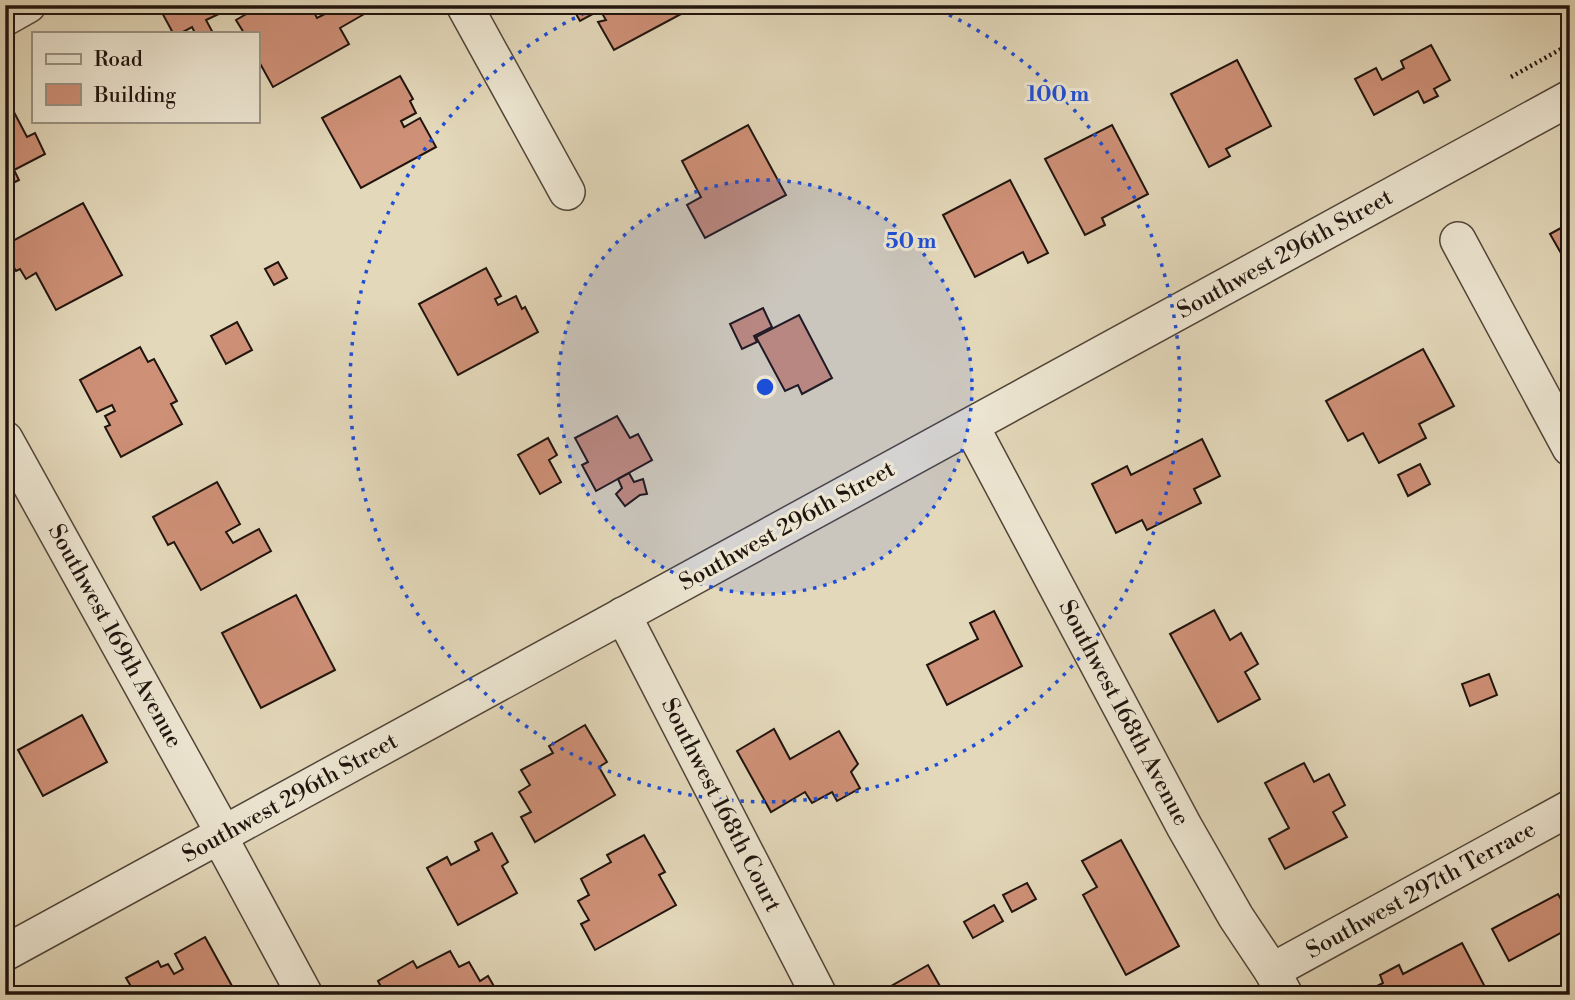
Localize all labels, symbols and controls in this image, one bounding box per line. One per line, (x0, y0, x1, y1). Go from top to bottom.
legend (32, 32, 259, 122)
text: Road (94, 47, 143, 73)
text: 100 m (1027, 82, 1089, 108)
text: Building (93, 83, 176, 109)
street label: Southwest 296th Street (1172, 183, 1398, 325)
text: 50 m (886, 229, 936, 255)
centre of rings (753, 375, 777, 399)
street label: Southwest 296th Street (674, 455, 900, 597)
street label: Southwest 169th Avenue (42, 519, 188, 753)
street label: Southwest 168th Avenue (1053, 595, 1195, 831)
street label: Southwest 168th Court (655, 693, 787, 917)
street label: Southwest 296th Street (177, 727, 403, 869)
street label: Southwest 297th Terrace (1301, 815, 1541, 965)

